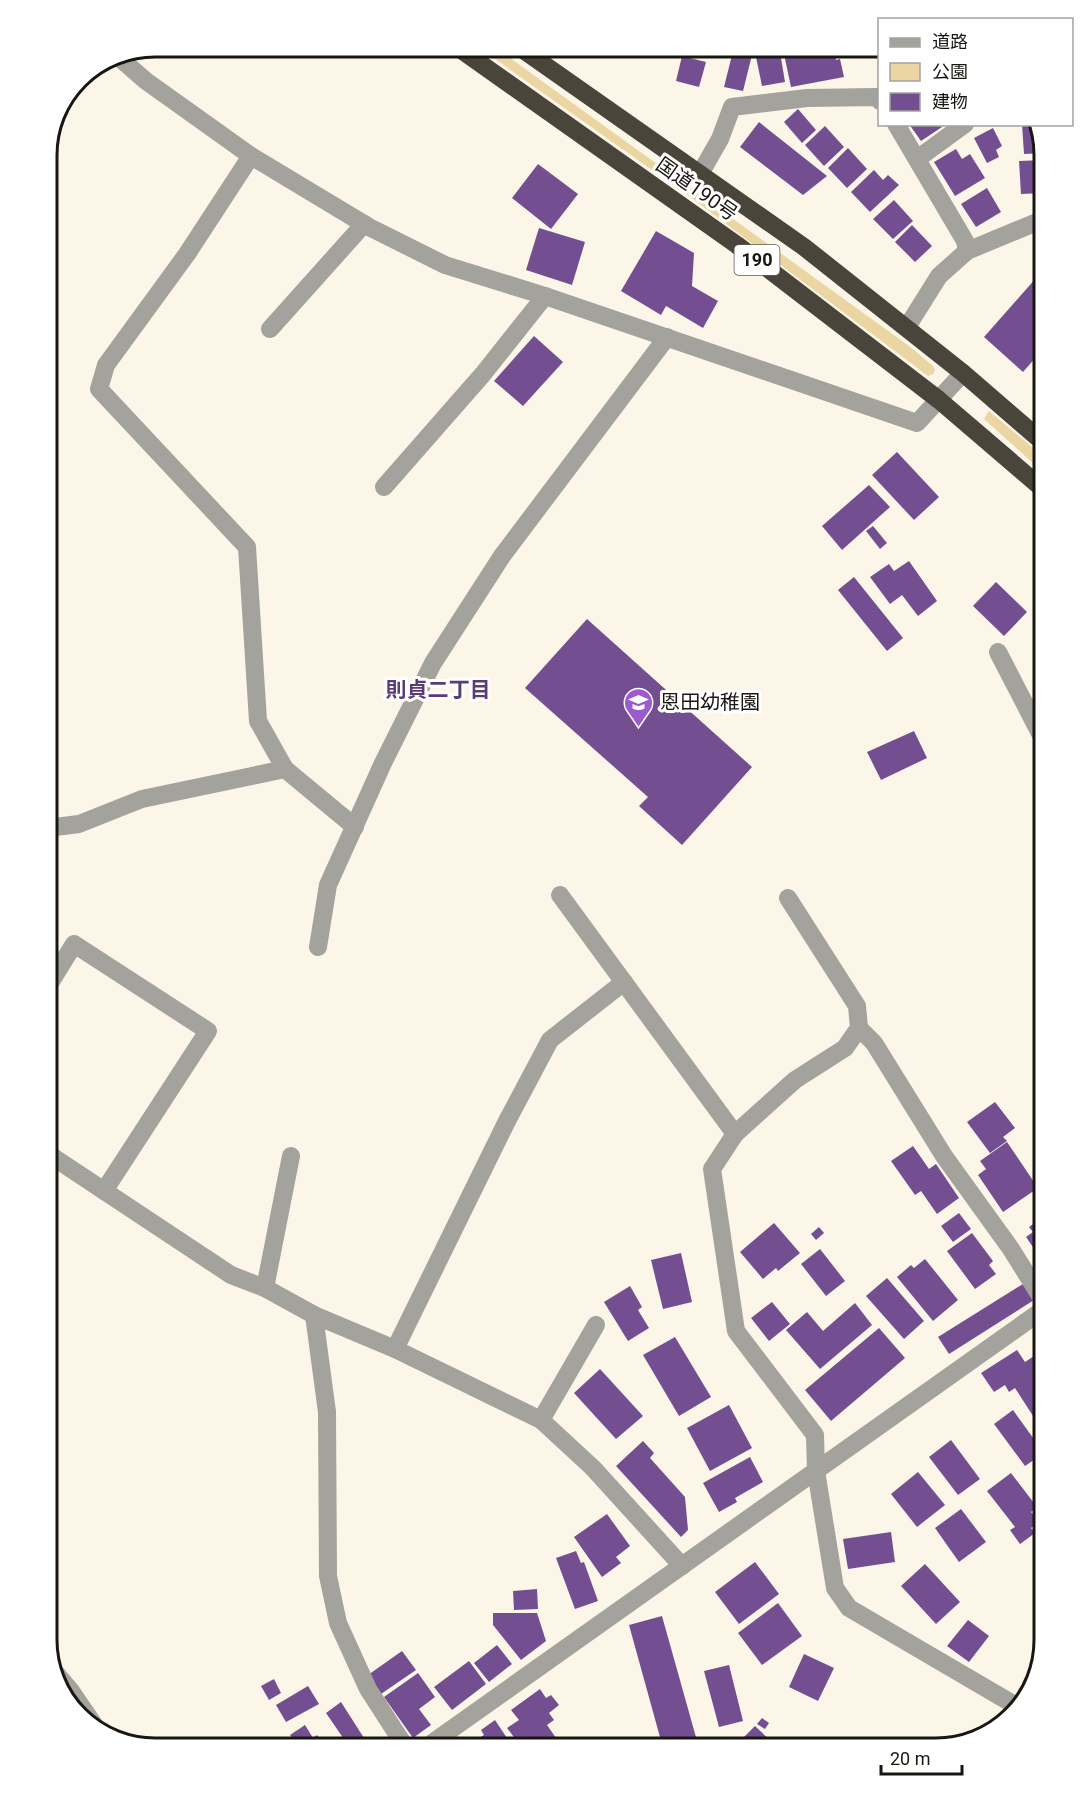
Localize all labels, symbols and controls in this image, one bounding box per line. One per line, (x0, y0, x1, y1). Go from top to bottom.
legend (878, 18, 1073, 126)
text: 道路 (932, 31, 968, 52)
text: 公園 (932, 61, 968, 82)
text: 建物 (932, 91, 968, 112)
street label: 国道190号 (652, 152, 742, 226)
road number: 190 (734, 245, 780, 275)
district label: 則貞二丁目 (386, 678, 491, 702)
school or university icon: 恩田幼稚園 (623, 686, 655, 728)
place label: 恩田幼稚園 (660, 690, 760, 714)
scale bar (881, 1738, 962, 1776)
text: 20 m (890, 1748, 930, 1769)

